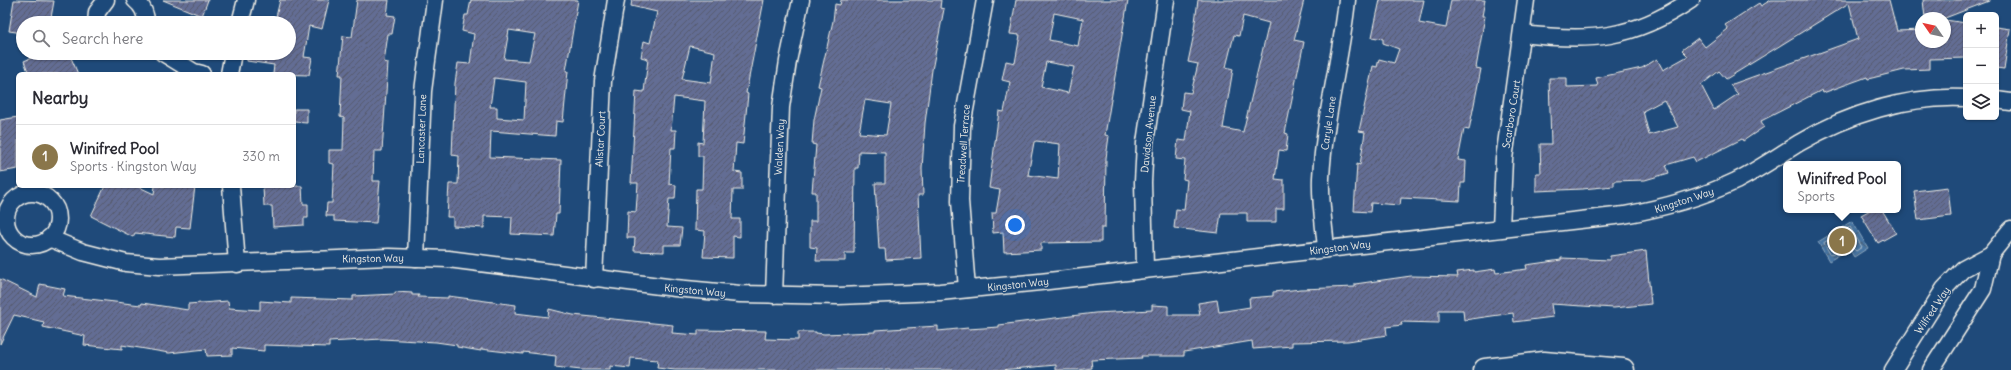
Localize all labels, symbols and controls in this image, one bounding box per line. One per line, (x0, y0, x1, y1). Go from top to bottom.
north arrow (1915, 12, 1951, 48)
map controls (1963, 12, 1999, 120)
button: + (1963, 12, 1999, 48)
search box (16, 16, 296, 60)
icon: search (30, 27, 52, 49)
text: Search here (62, 29, 143, 48)
button: − (1963, 48, 1999, 84)
street label: Scarboro Court (1500, 78, 1523, 149)
button: layers (1963, 84, 1999, 120)
text: Nearby (32, 87, 88, 109)
street label: Lancaster Lane (414, 94, 429, 164)
street label: Davidson Avenue (1138, 95, 1159, 173)
street label: Caryle Lane (1318, 95, 1339, 151)
street label: Treadwell Terrace (954, 104, 973, 184)
street label: Alistar Court (593, 110, 608, 168)
street label: Walden Way (772, 119, 787, 175)
text: Winifred Pool (70, 139, 159, 158)
text: 1 (42, 148, 48, 165)
text: 330 m (242, 148, 280, 165)
text: Sports · Kingston Way (70, 158, 197, 175)
popup (1783, 161, 1901, 213)
text: Winifred Pool (1797, 169, 1887, 188)
street label: Kingston Way (1653, 185, 1715, 216)
text: Sports (1797, 188, 1835, 205)
your location (1005, 215, 1025, 235)
pin: 1 (1829, 226, 1855, 256)
street label: Kingston Way (1309, 237, 1371, 258)
street label: Kingston Way (342, 251, 404, 266)
street label: Kingston Way (987, 275, 1049, 294)
street label: Kingston Way (664, 281, 726, 300)
street label: Wilfred Way (1912, 284, 1953, 336)

